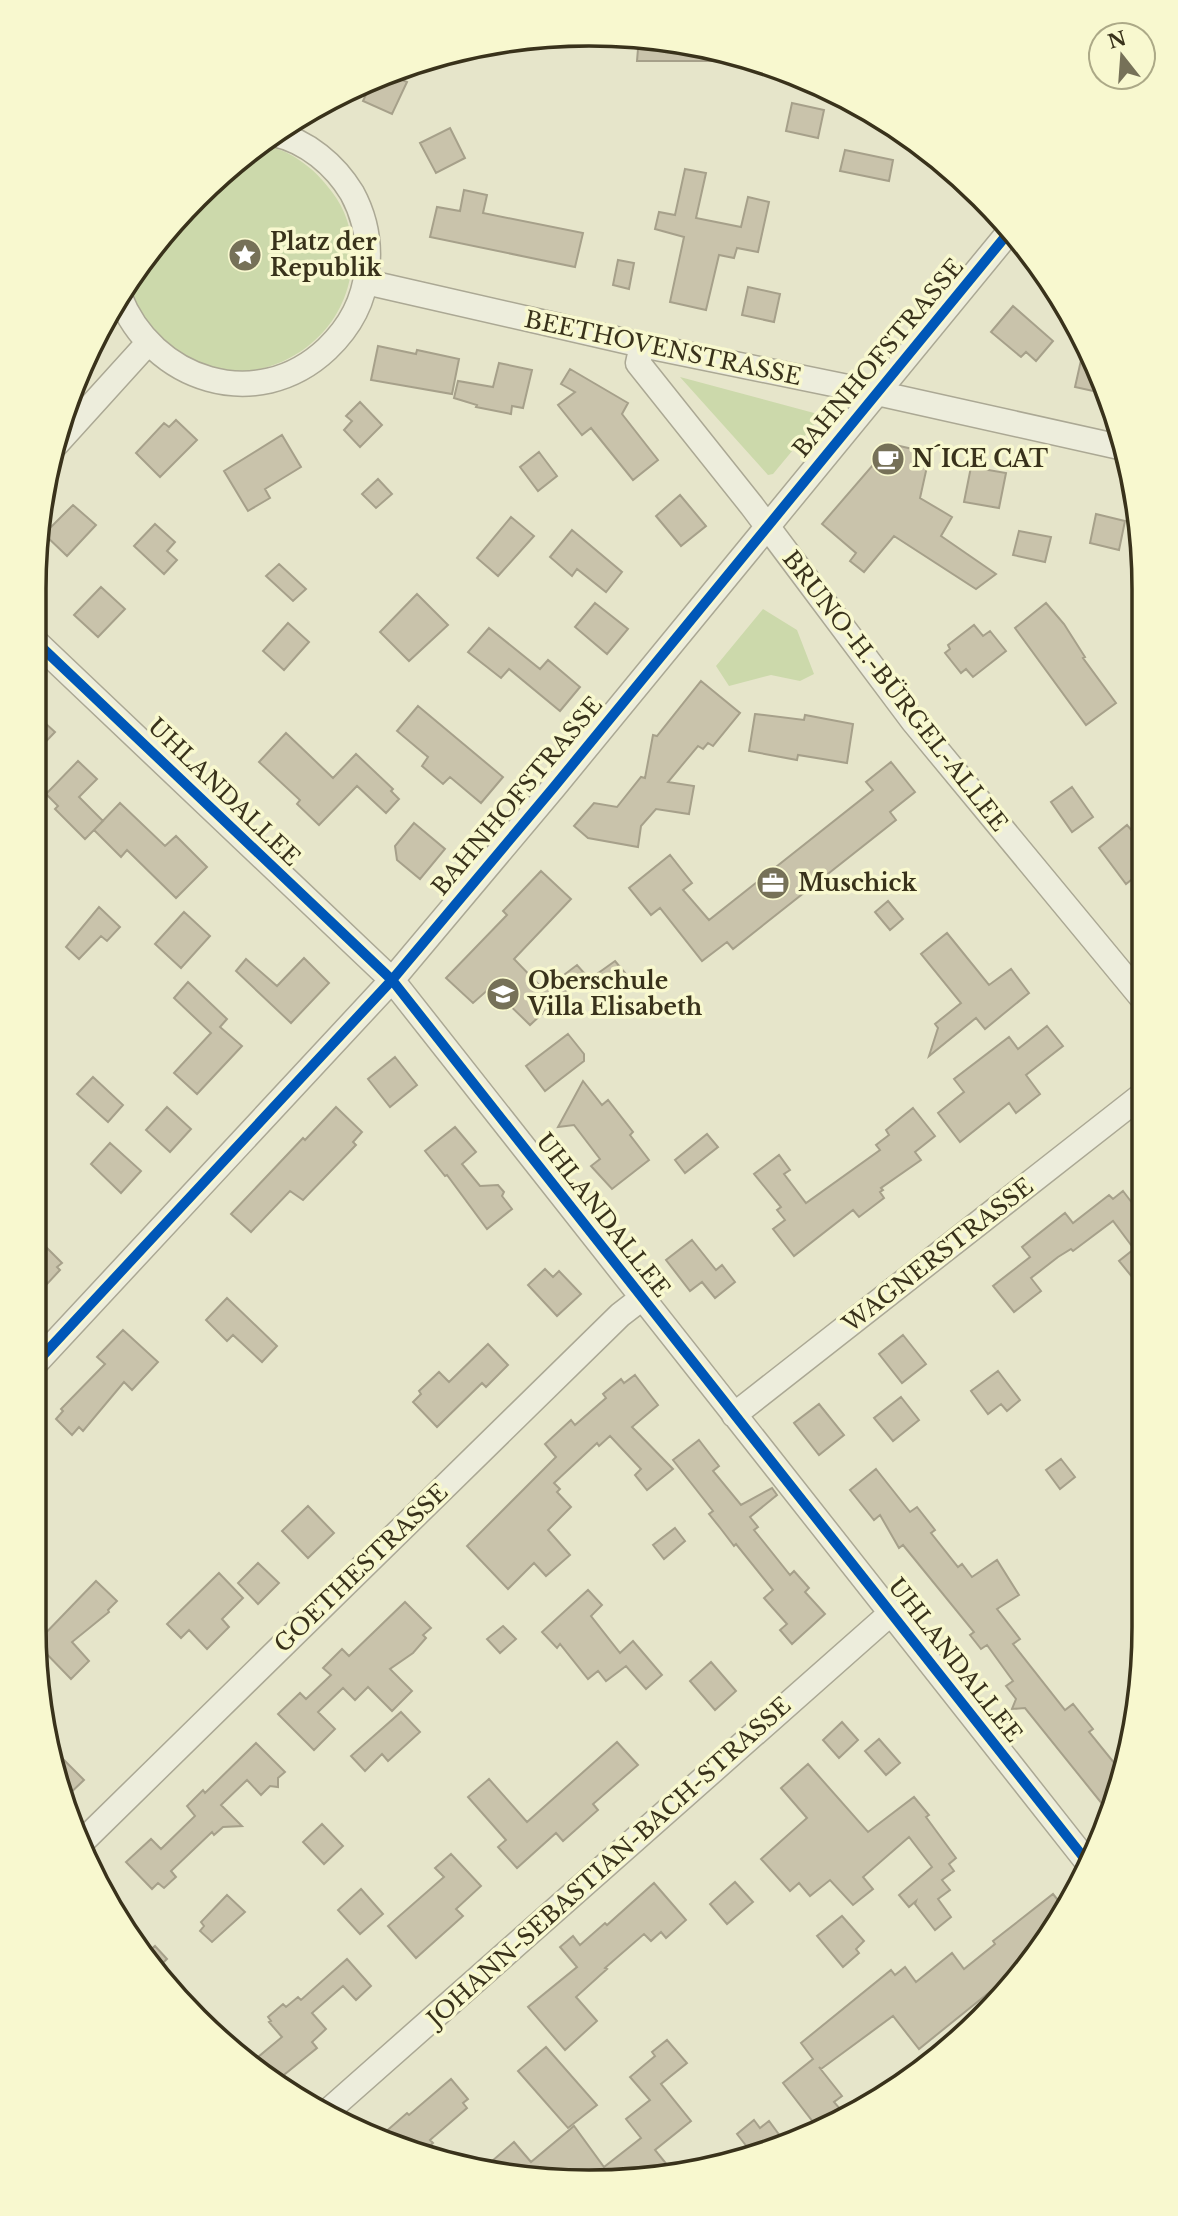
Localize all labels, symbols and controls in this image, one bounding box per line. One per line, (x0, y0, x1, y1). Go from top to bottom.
north arrow (1087, 21, 1157, 91)
text: N (1105, 27, 1129, 54)
place label: Platz der Republik (270, 228, 382, 282)
place icon: Platz der Republik (226, 236, 264, 274)
street label: BAHNHOFSTRASSE (787, 253, 969, 463)
street label: BEETHOVENSTRASSE (522, 305, 804, 391)
cafe icon: N´ICE CAT (869, 440, 907, 478)
place label: N´ICE CAT (912, 444, 1048, 473)
street label: BRUNO-H.-BÜRGEL-ALLEE (777, 544, 1015, 837)
street label: BAHNHOFSTRASSE (426, 691, 608, 901)
street label: UHLANDALLEE (142, 712, 306, 872)
office icon: Muschick (754, 864, 792, 902)
place label: Muschick (798, 869, 918, 897)
place label: Oberschule Villa Elisabeth (527, 967, 703, 1021)
school or university icon: Oberschule Villa Elisabeth (484, 975, 522, 1013)
street label: UHLANDALLEE (530, 1127, 676, 1303)
street label: WAGNERSTRASSE (837, 1172, 1039, 1339)
street label: GOETHESTRASSE (269, 1478, 453, 1658)
street label: UHLANDALLEE (882, 1572, 1028, 1748)
street label: JOHANN-SEBASTIAN-BACH-STRASSE (419, 1691, 796, 2035)

